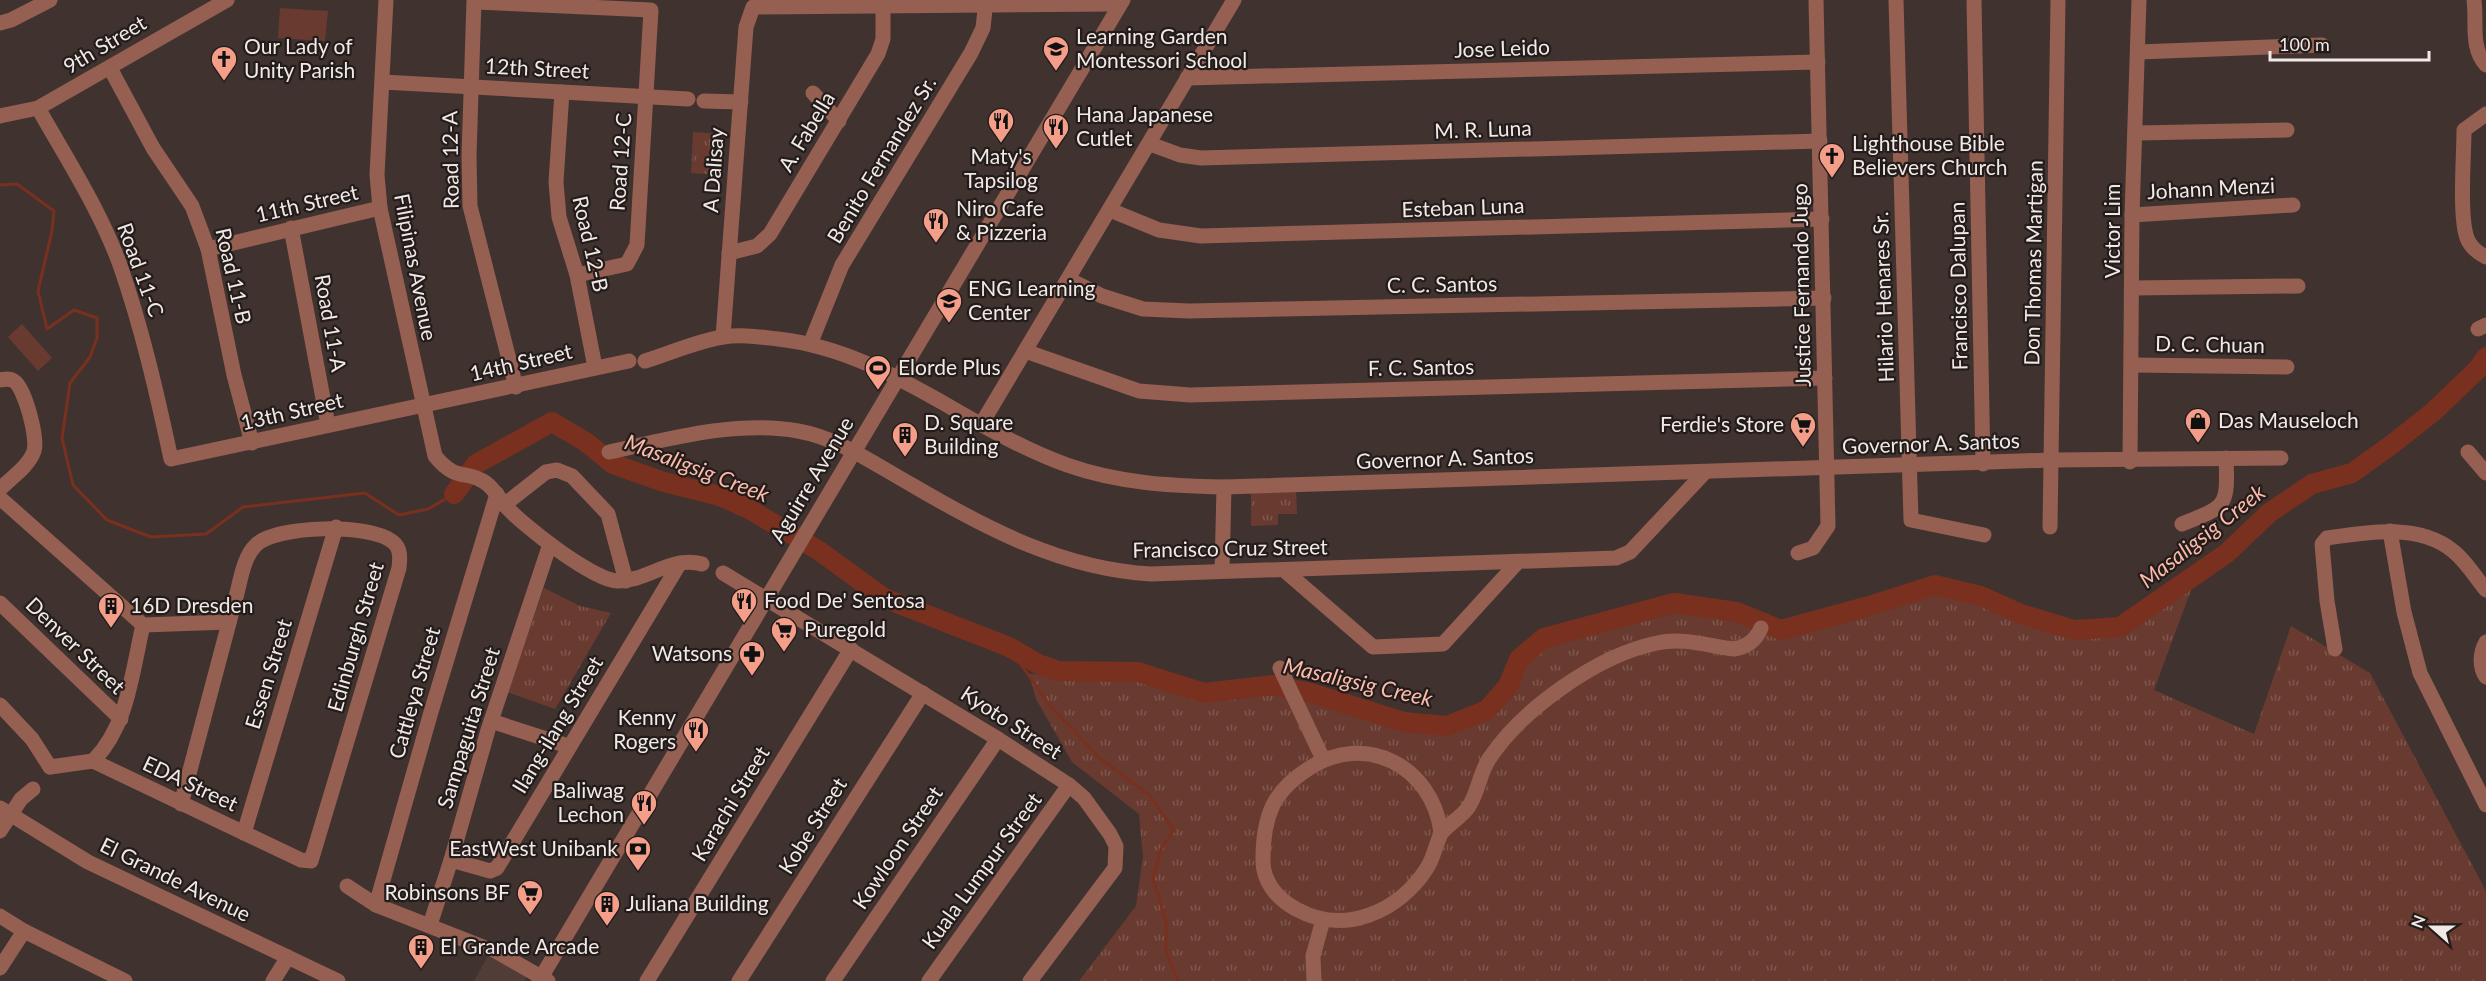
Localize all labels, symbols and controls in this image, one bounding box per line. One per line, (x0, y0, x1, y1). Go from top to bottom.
street label: 9th Street (58, 9, 151, 78)
place label: Learning Garden Montessori School (1076, 23, 1247, 72)
scale bar (2270, 24, 2429, 62)
place label: Our Lady of Unity Parish (244, 33, 355, 82)
street label: Jose Leido (1454, 33, 1550, 62)
text: 100 m (2279, 33, 2330, 55)
school or university icon: Learning Garden Montessori School (1041, 34, 1071, 72)
church icon: Our Lady of Unity Parish (209, 44, 239, 82)
street label: 12th Street (484, 52, 590, 83)
street label: Benito Fernandez Sr. (821, 71, 940, 247)
street label: A. Fabella (772, 87, 839, 176)
place label: Hana Japanese Cutlet (1076, 101, 1213, 150)
restaurant icon: Maty's Tapsilog (986, 106, 1016, 144)
street label: Road 12-A (436, 110, 463, 209)
street label: Road 12-C (604, 112, 635, 212)
restaurant icon: Hana Japanese Cutlet (1041, 112, 1071, 150)
street label: M. R. Luna (1434, 114, 1532, 143)
street label: A Dalisay (697, 126, 728, 213)
place label: Lighthouse Bible Believers Church (1852, 130, 2007, 179)
church icon: Lighthouse Bible Believers Church (1817, 141, 1847, 179)
place label: Maty's Tapsilog (964, 143, 1038, 192)
street label: Don Thomas Martigan (2018, 160, 2047, 366)
street label: Johann Menzi (2146, 172, 2275, 203)
street label: 11th Street (253, 179, 361, 226)
street label: Justice Fernando Jugo (1786, 183, 1815, 387)
street label: Victor Lim (2099, 184, 2124, 278)
street label: Filipinas Avenue (390, 191, 443, 342)
street label: Esteban Luna (1401, 192, 1525, 221)
street label: Road 12-B (568, 193, 615, 294)
place label: Niro Cafe & Pizzeria (956, 195, 1047, 244)
street label: Francisco Dalupan (1944, 202, 1971, 371)
restaurant icon: Niro Cafe & Pizzeria (921, 206, 951, 244)
street label: Hilario Henares Sr. (1867, 211, 1898, 383)
street label: Road 11-C (113, 219, 170, 320)
street label: Road 11-B (211, 225, 258, 326)
street label: C. C. Santos (1387, 270, 1497, 297)
street label: Road 11-A (311, 272, 352, 374)
place label: ENG Learning Center (968, 275, 1096, 324)
school or university icon: ENG Learning Center (934, 286, 964, 324)
street label: D. C. Chuan (2155, 330, 2265, 357)
street label: 14th Street (467, 338, 575, 385)
sports icon: Elorde Plus (863, 353, 893, 391)
street label: F. C. Santos (1368, 353, 1474, 380)
place label: Elorde Plus (898, 354, 1001, 379)
street label: 13th Street (238, 387, 346, 434)
shop icon: Das Mauseloch (2183, 406, 2213, 444)
place label: Das Mauseloch (2218, 407, 2359, 432)
place label: D. Square Building (924, 409, 1013, 458)
supermarket icon: Ferdie's Store (1788, 410, 1818, 448)
place label: Ferdie's Store (1660, 411, 1784, 436)
street label: Aguirre Avenue (763, 412, 858, 547)
building icon: D. Square Building (890, 420, 920, 458)
street label: Governor A. Santos (1842, 427, 2020, 458)
water label: Masaligsig Creek (621, 428, 774, 508)
street label: Governor A. Santos (1356, 442, 1534, 473)
water label: Masaligsig Creek (2133, 478, 2270, 593)
street label: Francisco Cruz Street (1132, 533, 1328, 562)
street label: Edinburgh Street (321, 558, 388, 714)
restaurant icon: Food De' Sentosa (729, 586, 759, 624)
place label: Food De' Sentosa (764, 587, 925, 612)
street label: Denver Street (21, 591, 131, 699)
building icon: 16D Dresden (96, 591, 126, 629)
place label: 16D Dresden (130, 592, 253, 617)
street label: Essen Street (239, 615, 296, 732)
supermarket icon: Puregold (769, 615, 799, 653)
place label: Puregold (804, 616, 886, 641)
street label: Cattleya Street (383, 623, 444, 761)
pharmacy icon: Watsons (737, 639, 767, 677)
place label: Watsons (652, 640, 732, 665)
street label: Sampaguita Street (431, 643, 504, 811)
street label: Ilang-ilang Street (506, 651, 608, 797)
water label: Masaligsig Creek (1281, 651, 1436, 712)
street label: Kyoto Street (957, 680, 1067, 764)
place label: Kenny Rogers (613, 704, 676, 753)
restaurant icon: Kenny Rogers (681, 715, 711, 753)
street label: Karachi Street (686, 741, 774, 865)
street label: EDA Street (139, 750, 243, 816)
street label: Kobe Street (772, 772, 851, 878)
place label: Baliwag Lechon (552, 777, 624, 826)
street label: Kowloon Street (847, 781, 947, 913)
street label: Kuala Lumpur Street (916, 787, 1046, 953)
restaurant icon: Baliwag Lechon (629, 788, 659, 826)
street label: El Grande Avenue (96, 831, 255, 926)
bank icon: EastWest Unibank (623, 834, 653, 872)
place label: EastWest Unibank (449, 835, 618, 860)
supermarket icon: Robinsons BF (515, 878, 545, 916)
place label: Robinsons BF (384, 879, 510, 904)
building icon: Juliana Building (592, 889, 622, 927)
place label: Juliana Building (626, 890, 769, 915)
north arrow (2402, 897, 2462, 957)
text: N (2406, 912, 2429, 931)
building icon: El Grande Arcade (406, 932, 436, 970)
place label: El Grande Arcade (440, 933, 599, 958)

